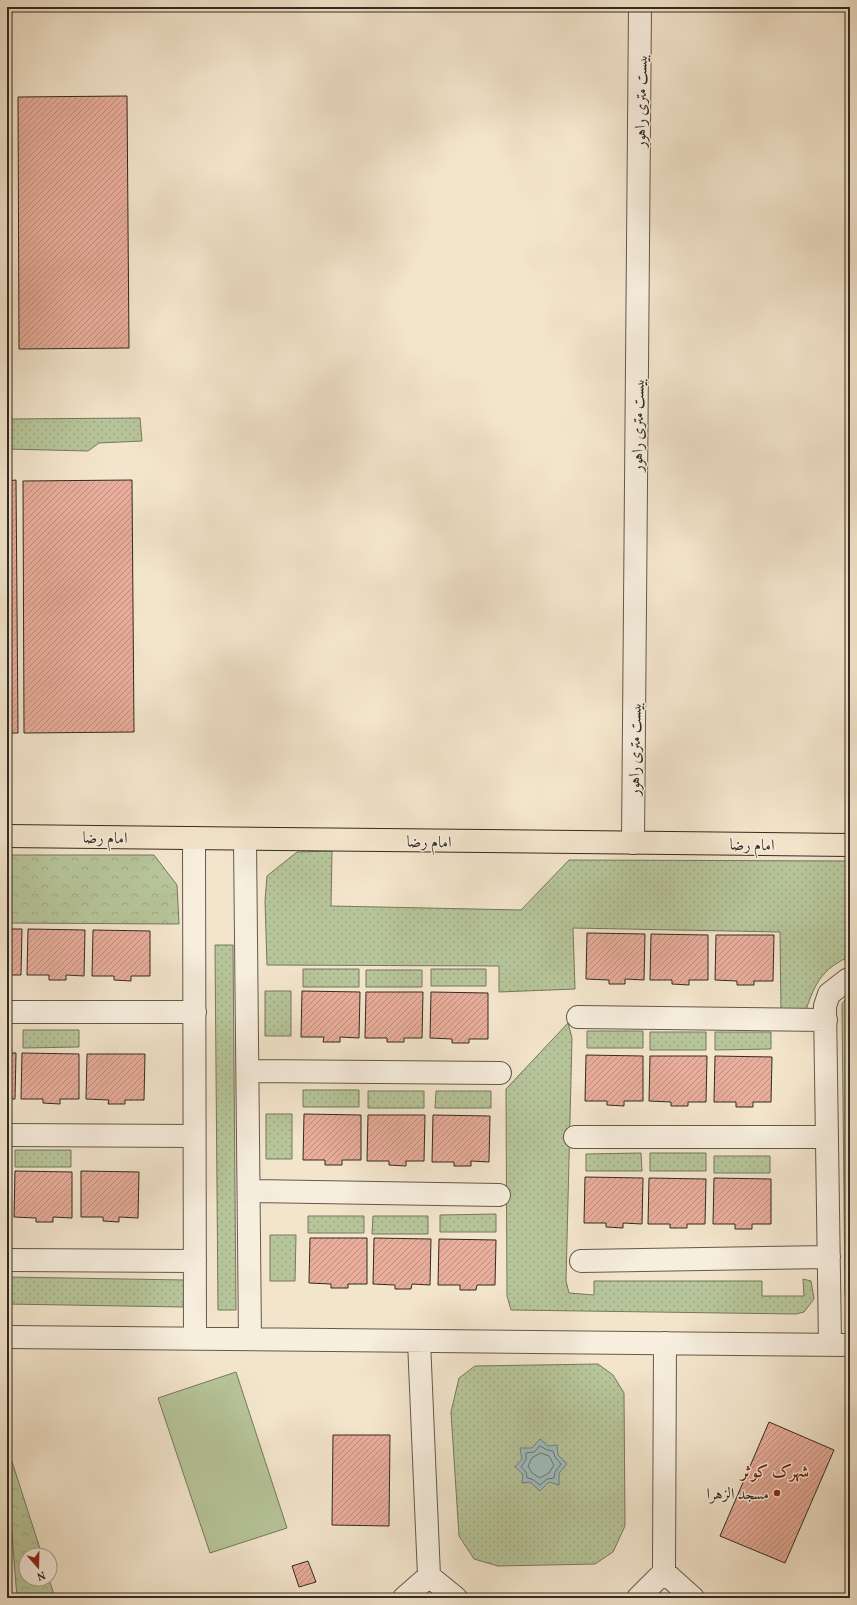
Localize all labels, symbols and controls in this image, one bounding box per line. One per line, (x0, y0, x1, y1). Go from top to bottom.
street label: بیست متری راهور (630, 54, 654, 150)
street label: بیست متری راهور (627, 378, 651, 474)
street label: بیست متری راهور (624, 702, 648, 798)
street label: امام رضا (82, 828, 128, 852)
street label: امام رضا (406, 832, 452, 856)
street label: امام رضا (729, 835, 775, 859)
district label: شهرک کوثر (739, 1461, 809, 1484)
place label: مسجد الزهرا (707, 1484, 769, 1506)
marker: مسجد الزهرا (772, 1488, 782, 1498)
north arrow (18, 1547, 58, 1587)
text: N (35, 1567, 47, 1583)

